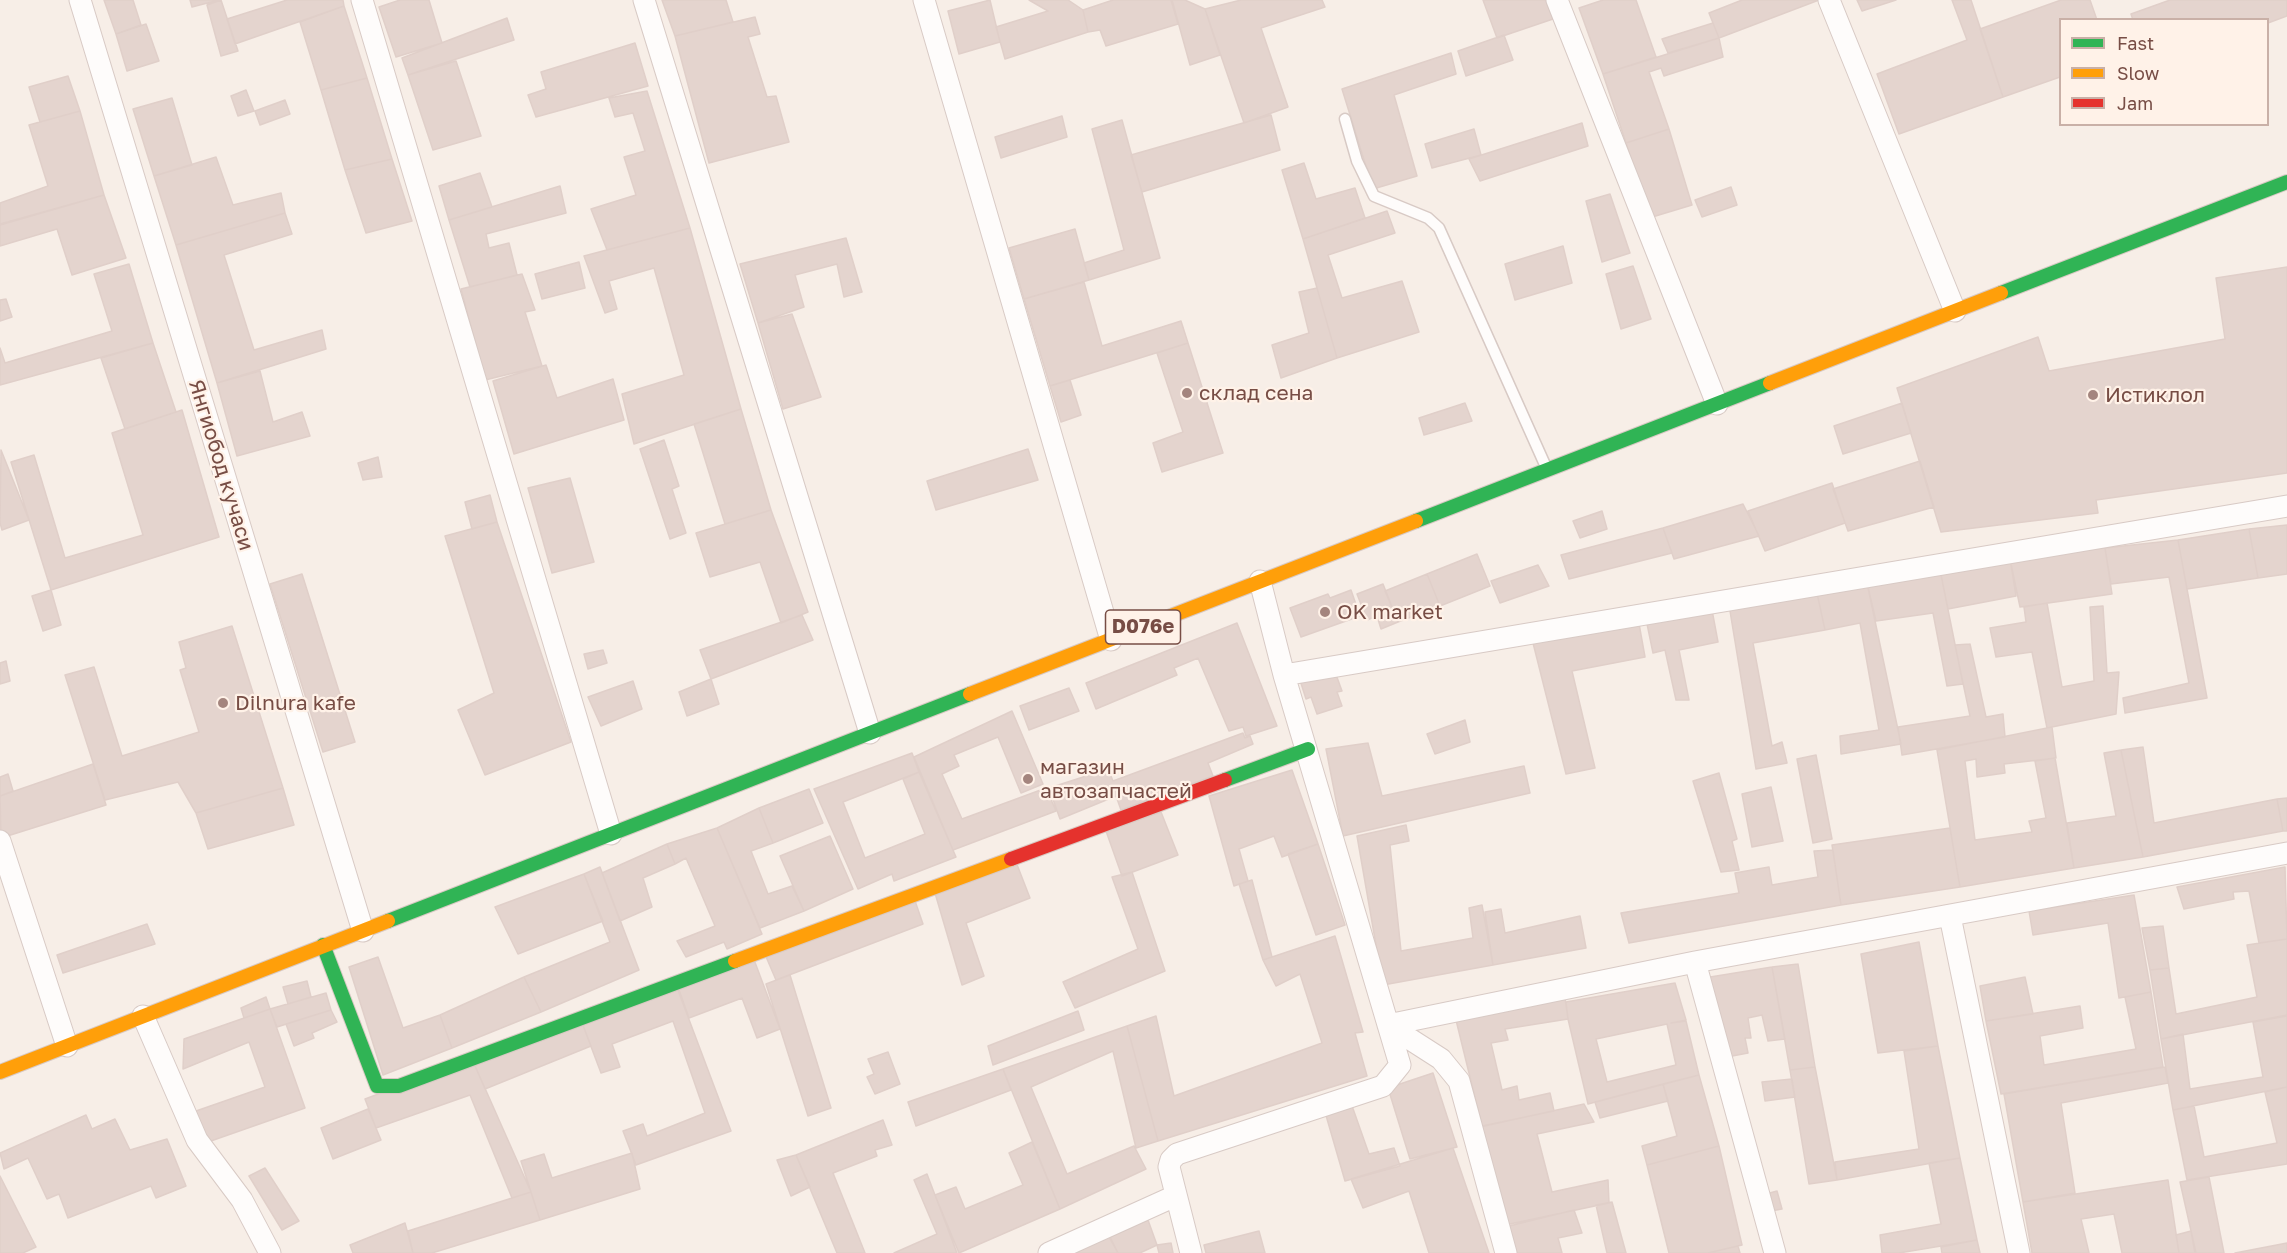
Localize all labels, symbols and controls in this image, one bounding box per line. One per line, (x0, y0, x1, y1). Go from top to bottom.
legend (2059, 18, 2269, 126)
text: Fast (2117, 32, 2154, 54)
text: Slow (2117, 62, 2159, 84)
text: Jam (2117, 92, 2153, 114)
street label: Янгиобод кучаси (183, 377, 259, 553)
place label: склад сена (1199, 380, 1313, 406)
place label: Истиклол (2105, 382, 2205, 408)
marker: склад сена (1180, 386, 1194, 400)
marker: Истиклол (2086, 388, 2100, 402)
place label: OK market (1337, 599, 1443, 625)
marker: OK market (1318, 605, 1332, 619)
road number: D076e (1106, 610, 1180, 644)
place label: Dilnura kafe (235, 690, 356, 716)
marker: Dilnura kafe (216, 696, 230, 710)
place label: магазин автозапчастей (1040, 754, 1192, 804)
marker: магазин автозапчастей (1021, 772, 1035, 786)

